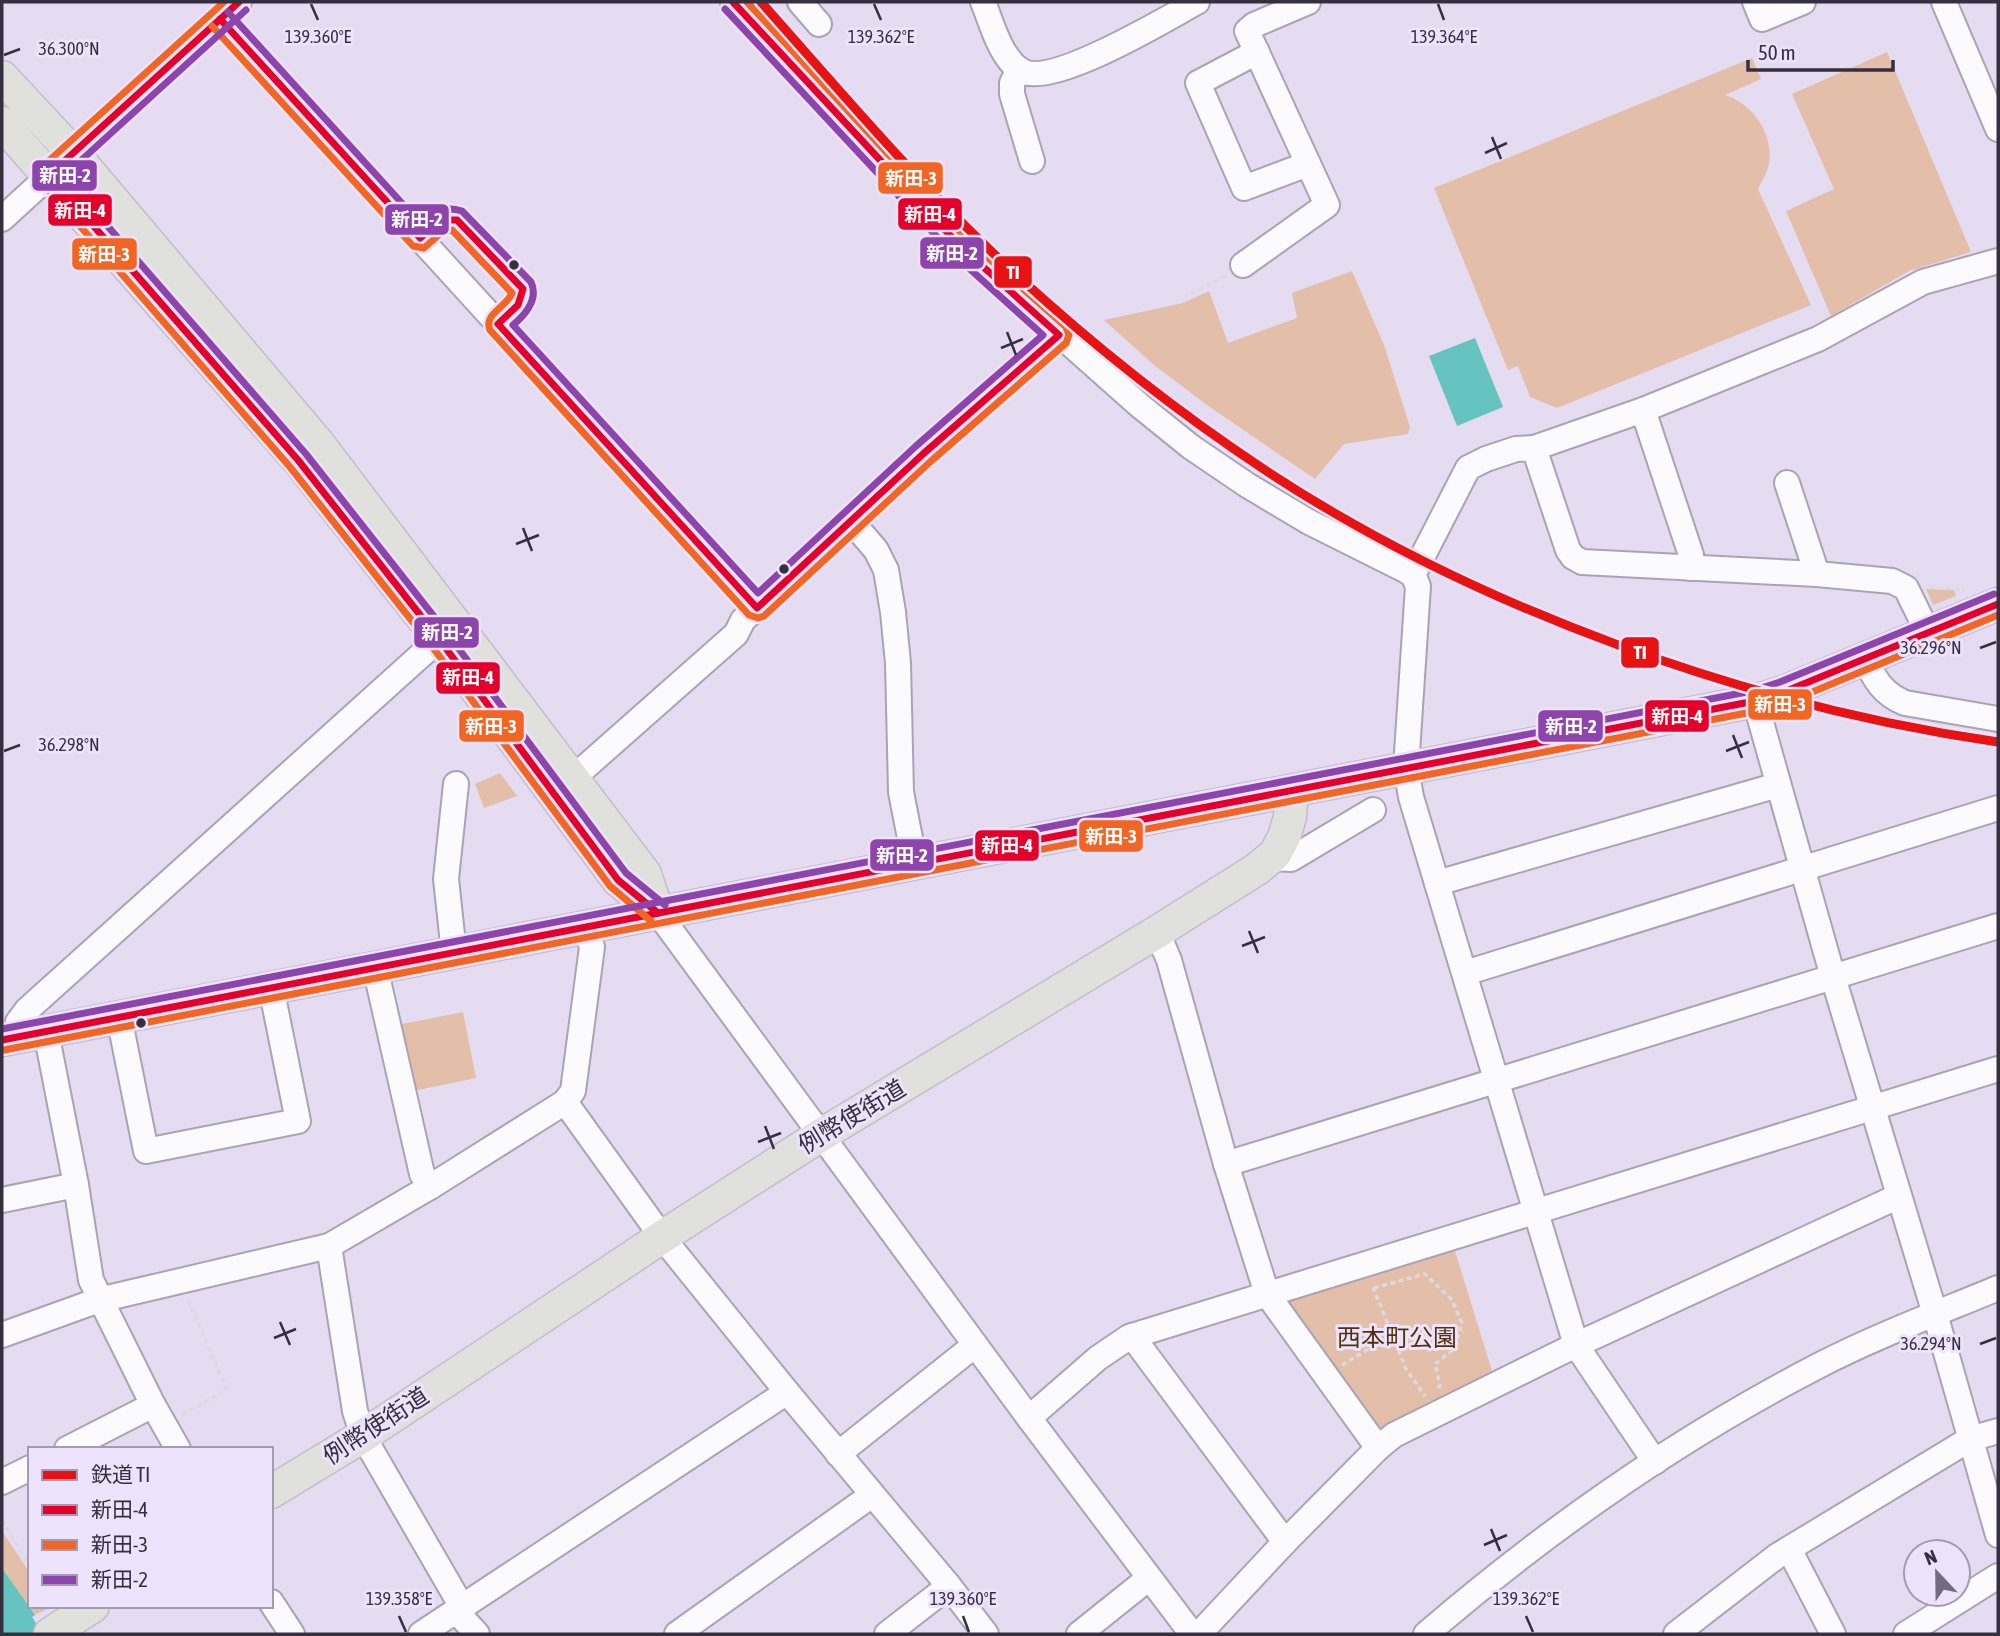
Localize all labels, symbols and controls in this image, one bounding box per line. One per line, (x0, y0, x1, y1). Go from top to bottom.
text: 139.360°E (285, 26, 352, 47)
text: 139.362°E (848, 26, 915, 47)
text: 139.364°E (1411, 26, 1478, 47)
scale bar (1748, 28, 1893, 72)
text: 36.300°N (38, 38, 100, 59)
text: 50 m (1758, 40, 1796, 64)
line badge: 新田-2 (31, 159, 98, 192)
line badge: 新田-3 (877, 161, 944, 195)
text: 新田-2 (39, 164, 91, 186)
text: 新田-3 (885, 167, 937, 189)
line badge: 新田-4 (47, 193, 113, 227)
line badge: 新田-4 (897, 197, 963, 231)
text: 新田-4 (54, 199, 106, 221)
line badge: 新田-2 (384, 203, 450, 236)
text: 新田-4 (904, 203, 956, 225)
text: 新田-2 (391, 208, 443, 230)
line badge: 新田-2 (919, 236, 985, 270)
line badge: 新田-3 (71, 237, 138, 271)
text: 新田-2 (926, 242, 978, 264)
text: 新田-3 (78, 243, 130, 265)
line badge: TI (993, 255, 1033, 289)
unlabelled marker (507, 258, 521, 272)
text: TI (1006, 261, 1020, 283)
unlabelled marker (777, 562, 791, 576)
line badge: 新田-2 (413, 616, 480, 649)
text: 新田-2 (421, 621, 473, 643)
line badge: TI (1620, 636, 1660, 669)
text: 36.296°N (1900, 637, 1962, 658)
text: TI (1633, 641, 1647, 663)
line badge: 新田-4 (435, 661, 501, 695)
text: 新田-4 (442, 666, 494, 688)
line badge: 新田-3 (1747, 688, 1813, 721)
text: 新田-3 (1754, 693, 1806, 715)
line badge: 新田-4 (1644, 699, 1710, 733)
text: 新田-4 (1651, 705, 1703, 727)
line badge: 新田-3 (458, 709, 525, 743)
line badge: 新田-2 (1537, 709, 1604, 743)
text: 新田-3 (465, 715, 517, 737)
text: 新田-2 (1545, 715, 1597, 737)
text: 36.298°N (38, 734, 100, 755)
line badge: 新田-3 (1078, 819, 1144, 853)
text: 新田-3 (1085, 825, 1137, 847)
line badge: 新田-4 (974, 829, 1040, 862)
text: 新田-4 (981, 834, 1033, 856)
line badge: 新田-2 (869, 838, 935, 872)
text: 新田-2 (876, 844, 928, 866)
unlabelled marker (134, 1016, 148, 1030)
street label: 例幣使街道 (793, 1074, 910, 1159)
park label: 西本町公園 (1337, 1324, 1457, 1351)
text: 36.294°N (1900, 1333, 1962, 1354)
street label: 例幣使街道 (318, 1382, 433, 1470)
legend (28, 1447, 273, 1608)
text: 鉄道 TI (91, 1462, 150, 1486)
text: 新田-4 (91, 1497, 148, 1521)
text: 新田-3 (91, 1532, 148, 1556)
north arrow (1902, 1538, 1972, 1608)
text: N (1921, 1545, 1940, 1570)
text: 新田-2 (91, 1567, 148, 1591)
text: 139.358°E (366, 1588, 433, 1609)
text: 139.360°E (930, 1588, 997, 1609)
text: 139.362°E (1493, 1588, 1560, 1609)

